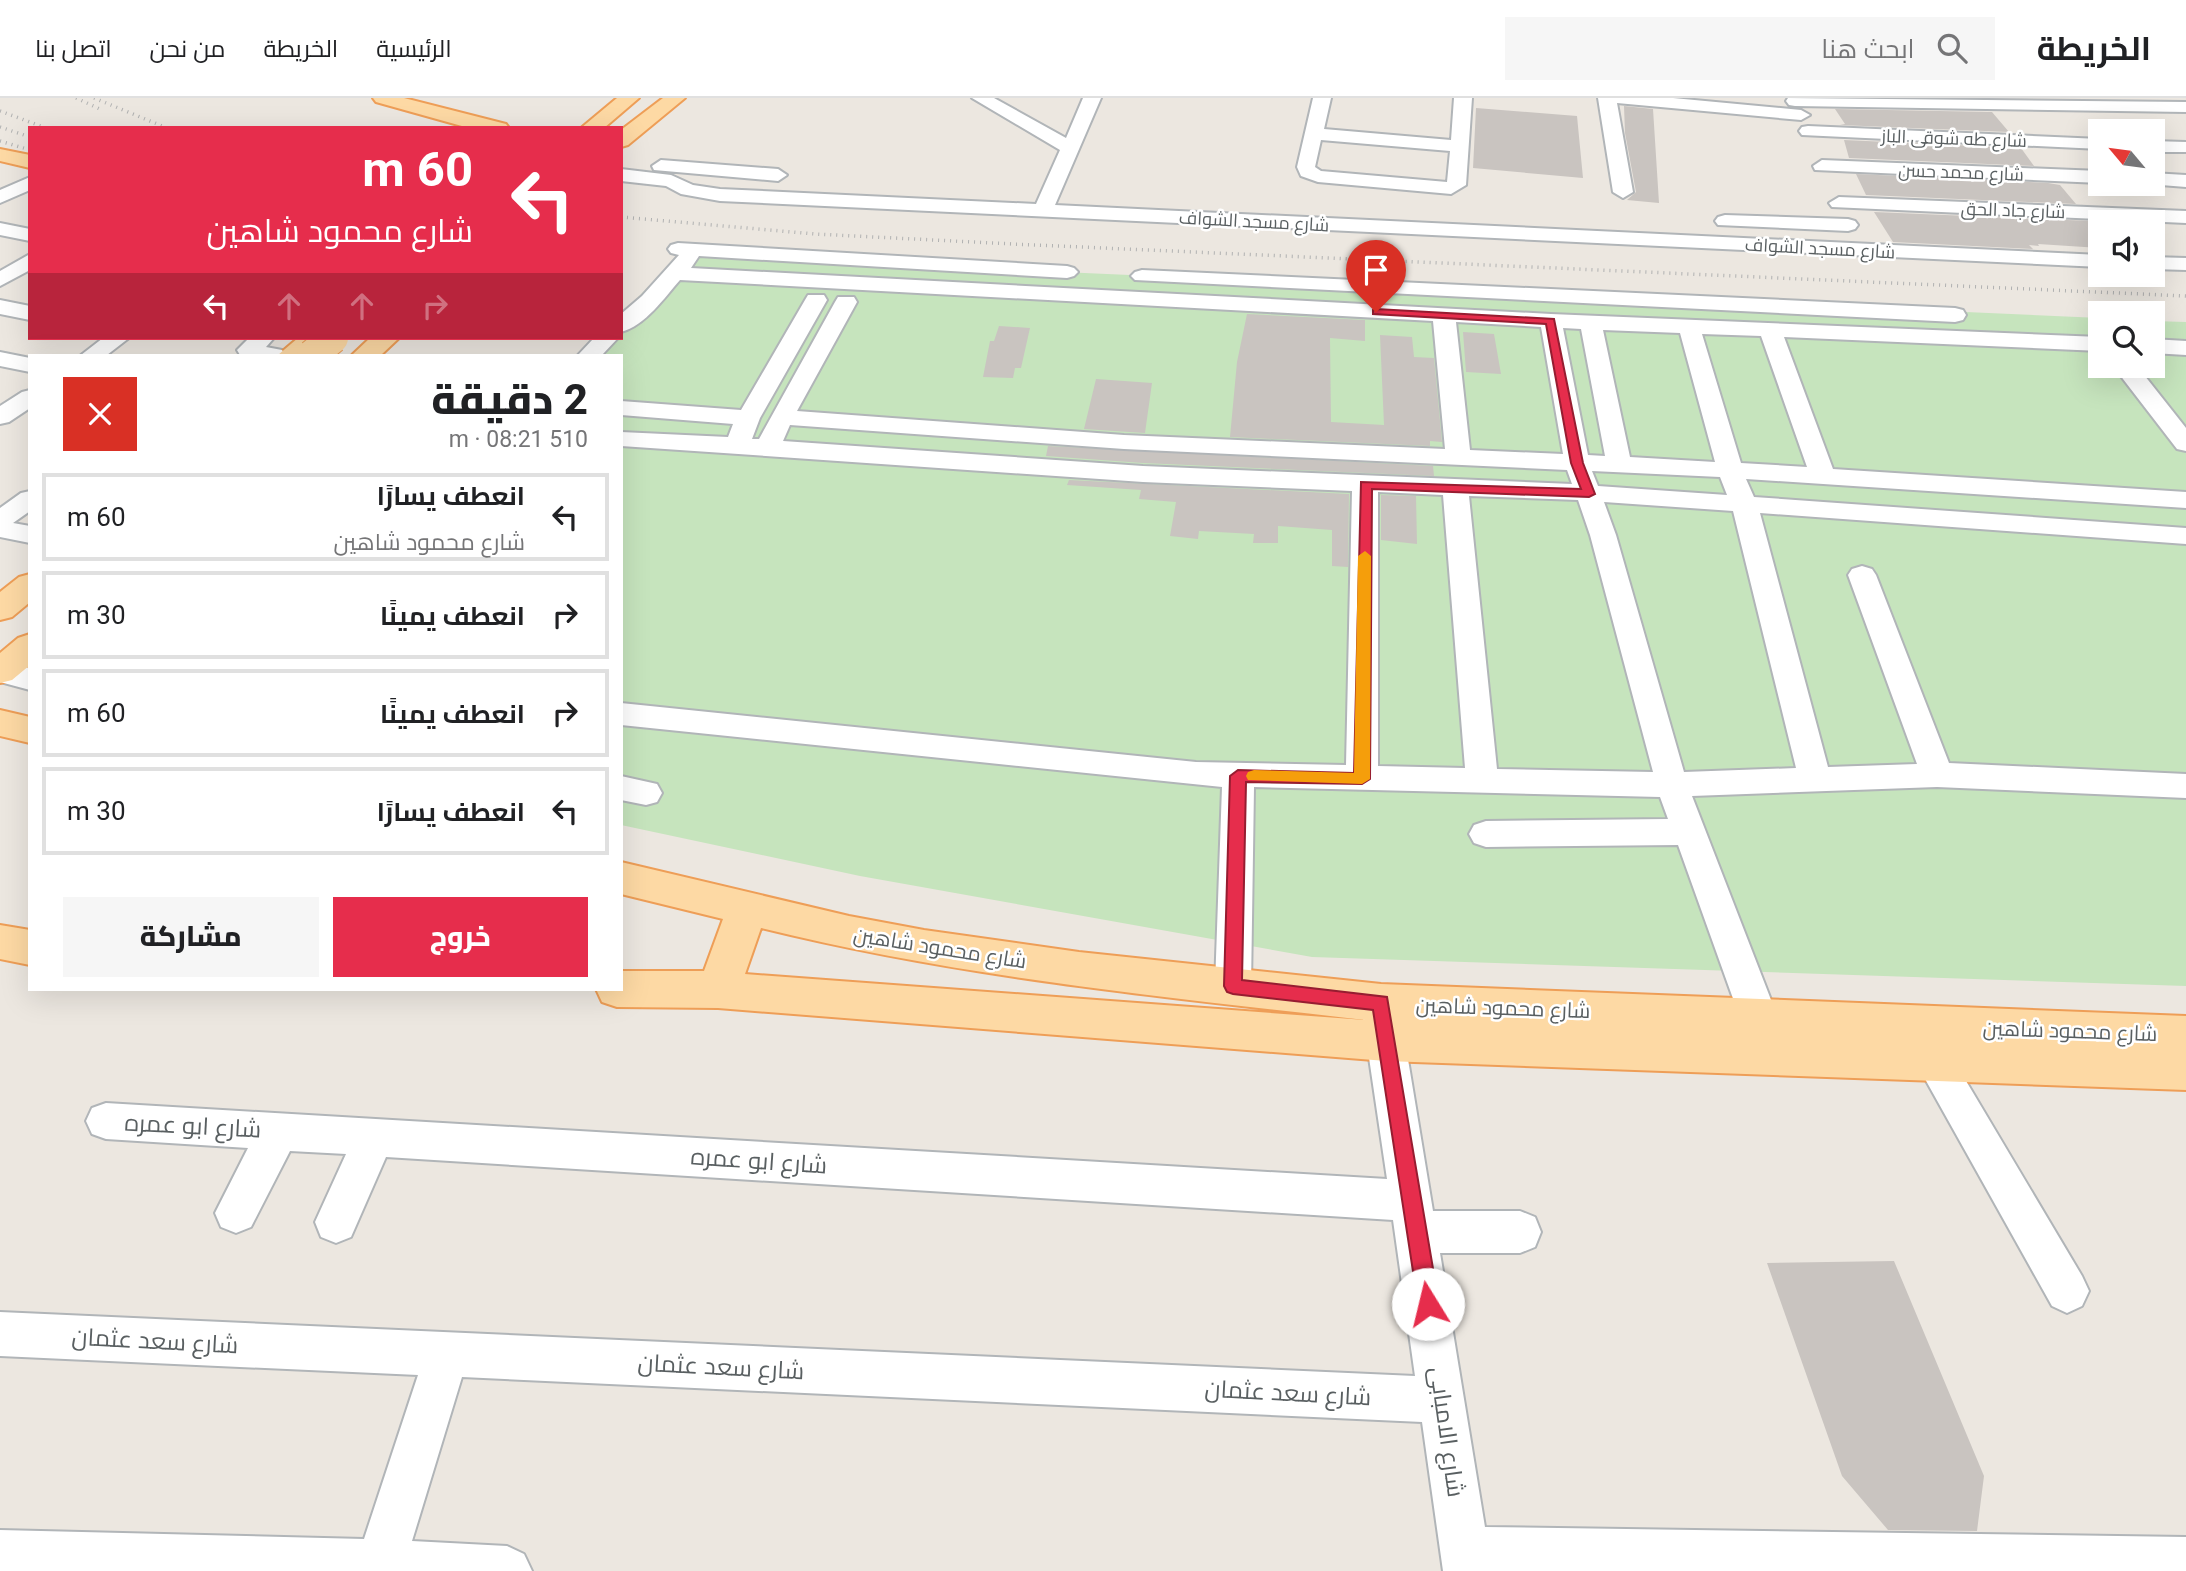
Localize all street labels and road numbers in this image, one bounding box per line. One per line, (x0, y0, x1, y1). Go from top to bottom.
street label: شارع طه شوقى الباز (1880, 125, 2027, 153)
street label: شارع محمد حسن (1898, 159, 2024, 187)
street label: شارع جاد الحق (1960, 198, 2066, 224)
street label: شارع مسجد الشواف (1178, 207, 1330, 237)
street label: شارع مسجد الشواف (1744, 234, 1896, 264)
street label: شارع محمود شاهين (851, 922, 1028, 976)
street label: شارع محمود شاهين (1415, 993, 1591, 1025)
street label: شارع محمود شاهين (1982, 1016, 2158, 1048)
street label: شارع ابو عمره (124, 1108, 262, 1146)
street label: شارع ابو عمره (690, 1142, 828, 1182)
street label: شارع سعد عثمان (71, 1323, 239, 1361)
street label: شارع سعد عثمان (637, 1349, 805, 1387)
street label: شارع الامبابى (1422, 1365, 1470, 1499)
street label: شارع سعد عثمان (1204, 1375, 1372, 1413)

